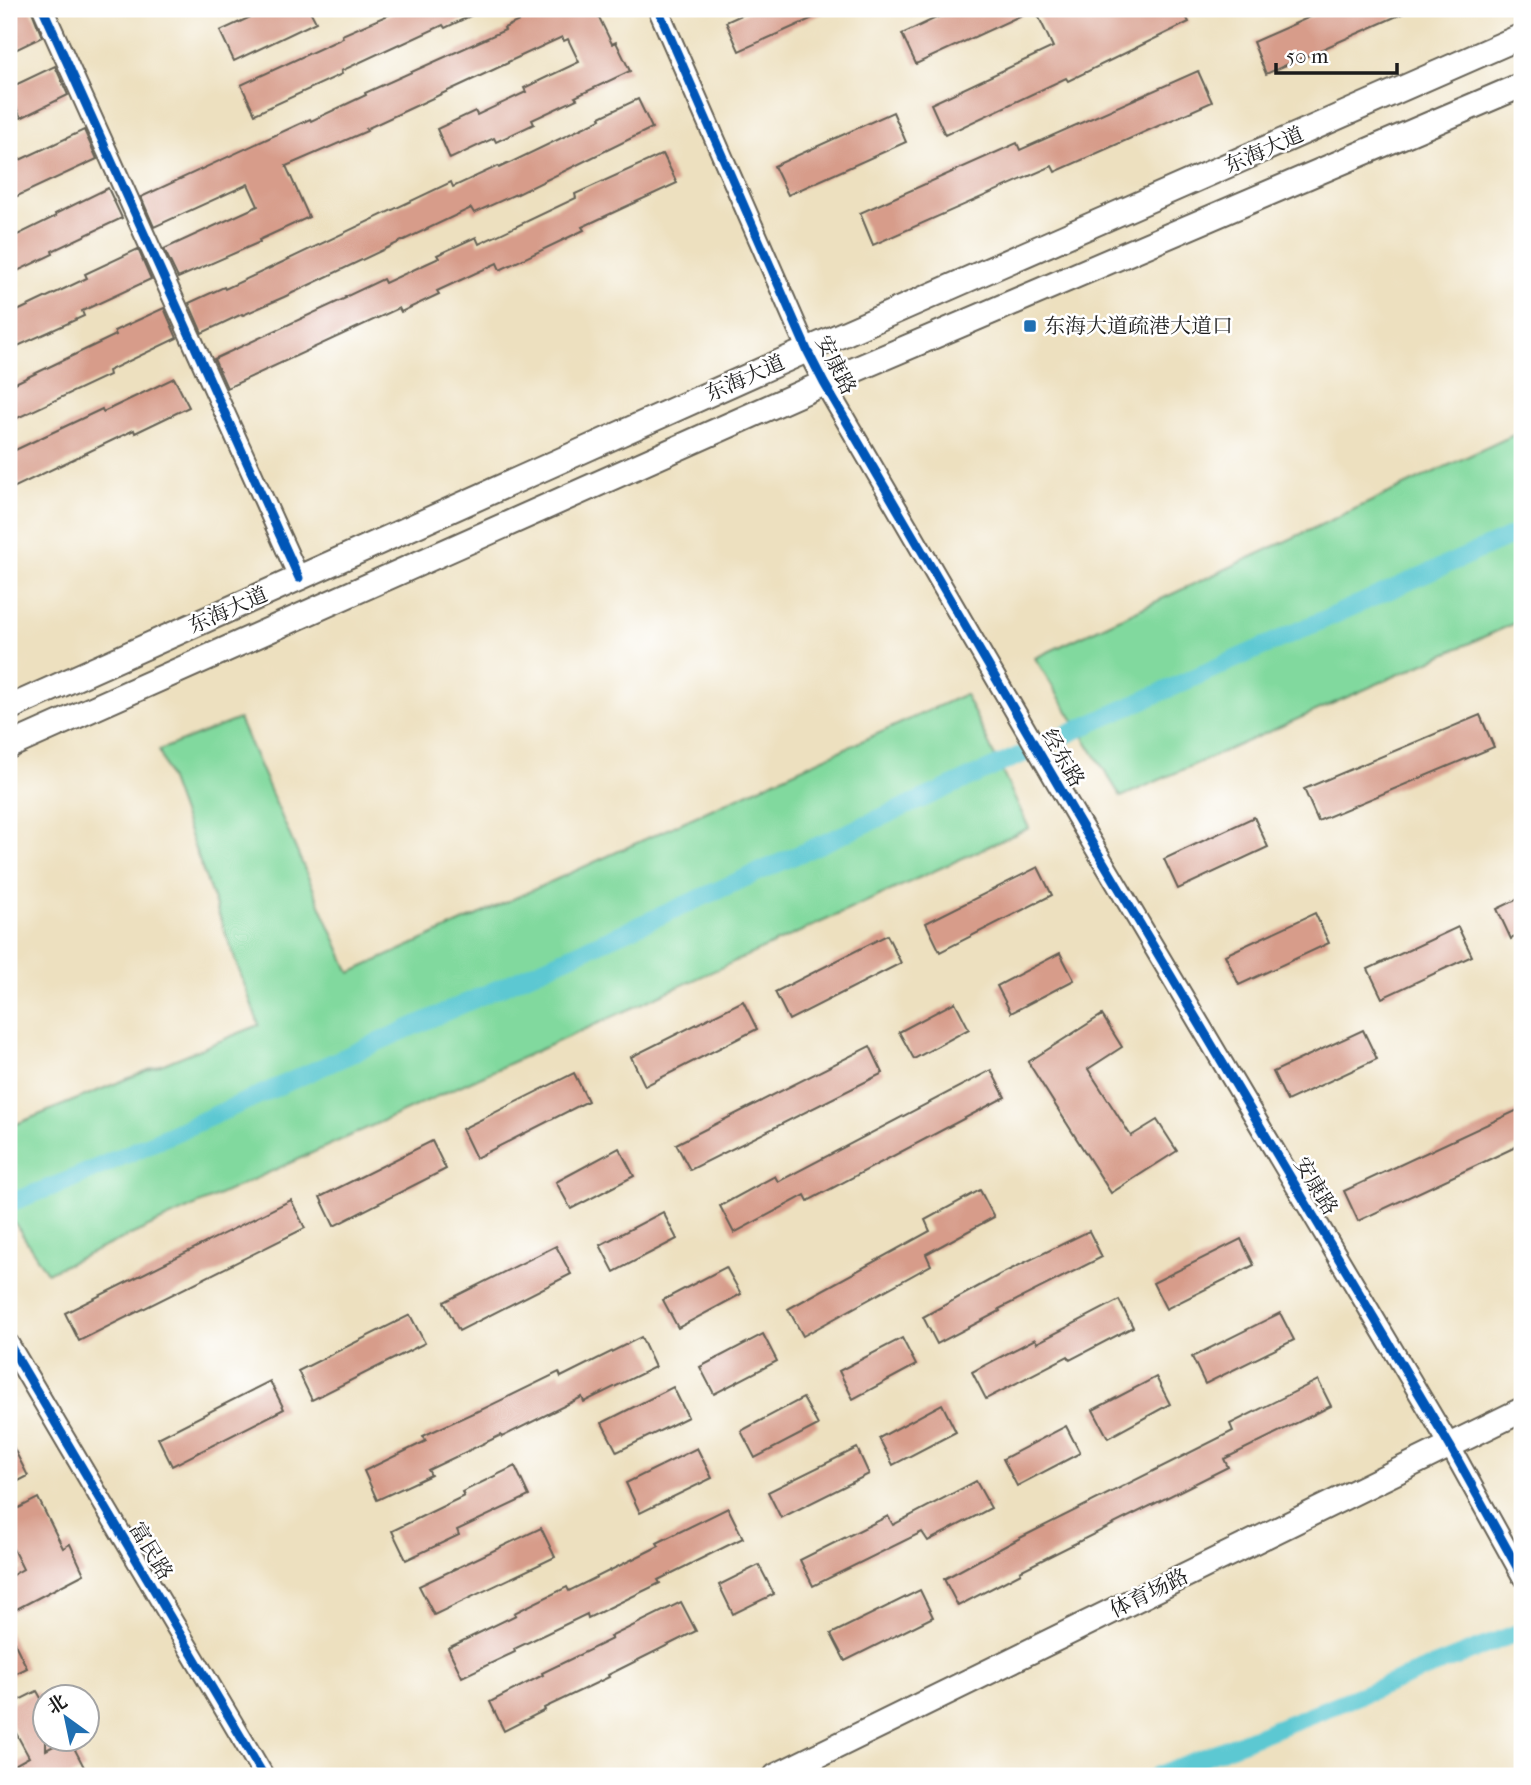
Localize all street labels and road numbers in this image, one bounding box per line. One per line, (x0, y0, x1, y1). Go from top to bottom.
street label: 东海大道 (1221, 122, 1307, 178)
street label: 安康路 (811, 331, 861, 399)
street label: 东海大道 (702, 350, 788, 406)
street label: 东海大道 (185, 582, 271, 638)
street label: 经东路 (1037, 725, 1089, 791)
street label: 安康路 (1289, 1153, 1343, 1219)
street label: 富民路 (124, 1518, 178, 1584)
street label: 体育场路 (1106, 1564, 1192, 1622)

